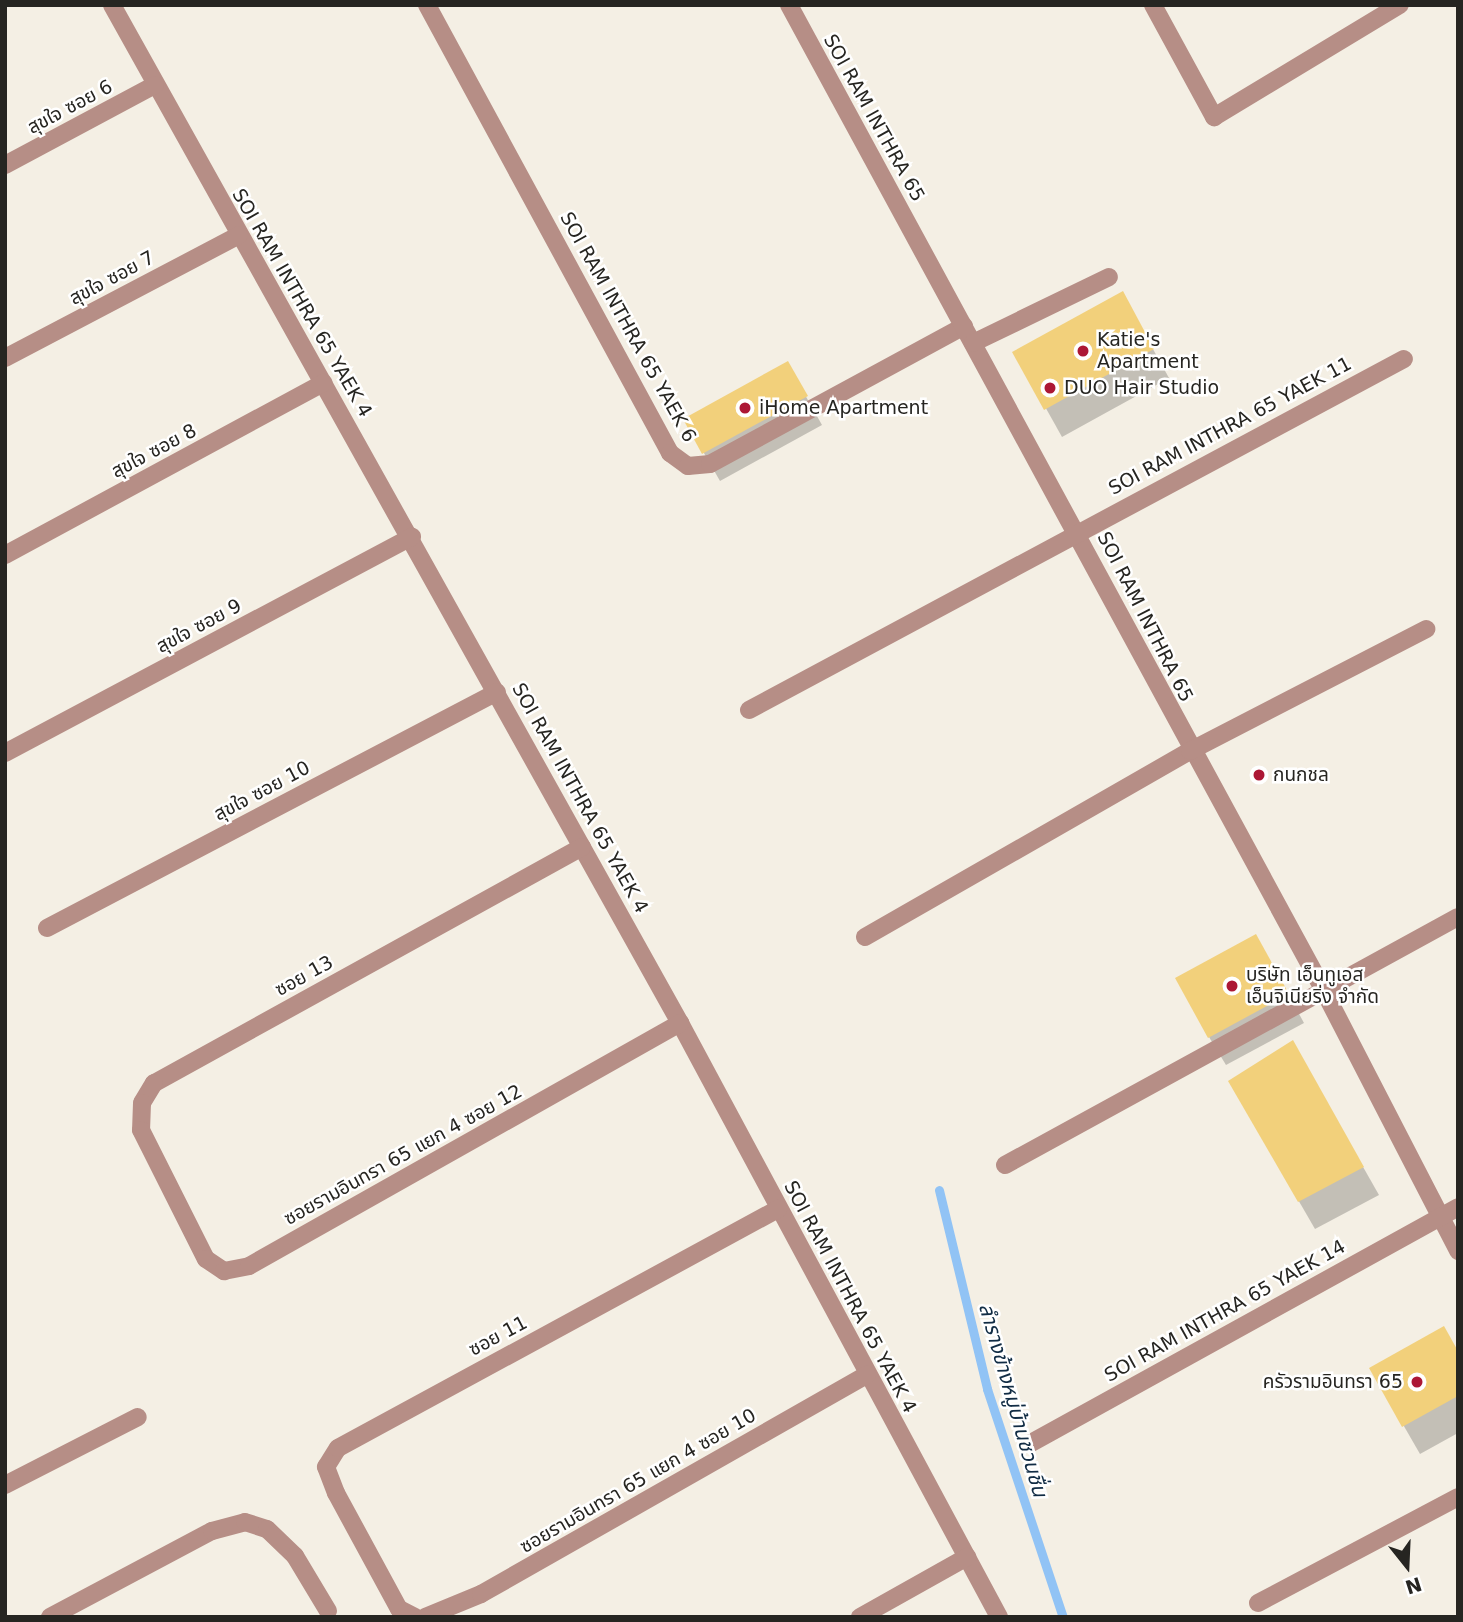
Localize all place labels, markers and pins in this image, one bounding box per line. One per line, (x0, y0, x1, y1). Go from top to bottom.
place label: Katie's Apartment (1097, 329, 1199, 373)
marker: Katie's Apartment (1075, 343, 1091, 359)
place label: DUO Hair Studio (1064, 377, 1219, 399)
marker: DUO Hair Studio (1042, 380, 1058, 396)
place label: iHome Apartment (759, 397, 928, 419)
marker: iHome Apartment (737, 400, 753, 416)
place label: กนกชล (1273, 764, 1329, 786)
marker: กนกชล (1251, 767, 1267, 783)
place label: บริษัท เอ็นทูเอส เอ็นจิเนียริ่ง จำกัด (1246, 964, 1379, 1008)
marker: บริษัท เอ็นทูเอส เอ็นจิเนียริ่ง จำกัด (1224, 978, 1240, 994)
place label: ครัวรามอินทรา 65 (1263, 1371, 1403, 1393)
marker: ครัวรามอินทรา 65 (1409, 1374, 1425, 1390)

